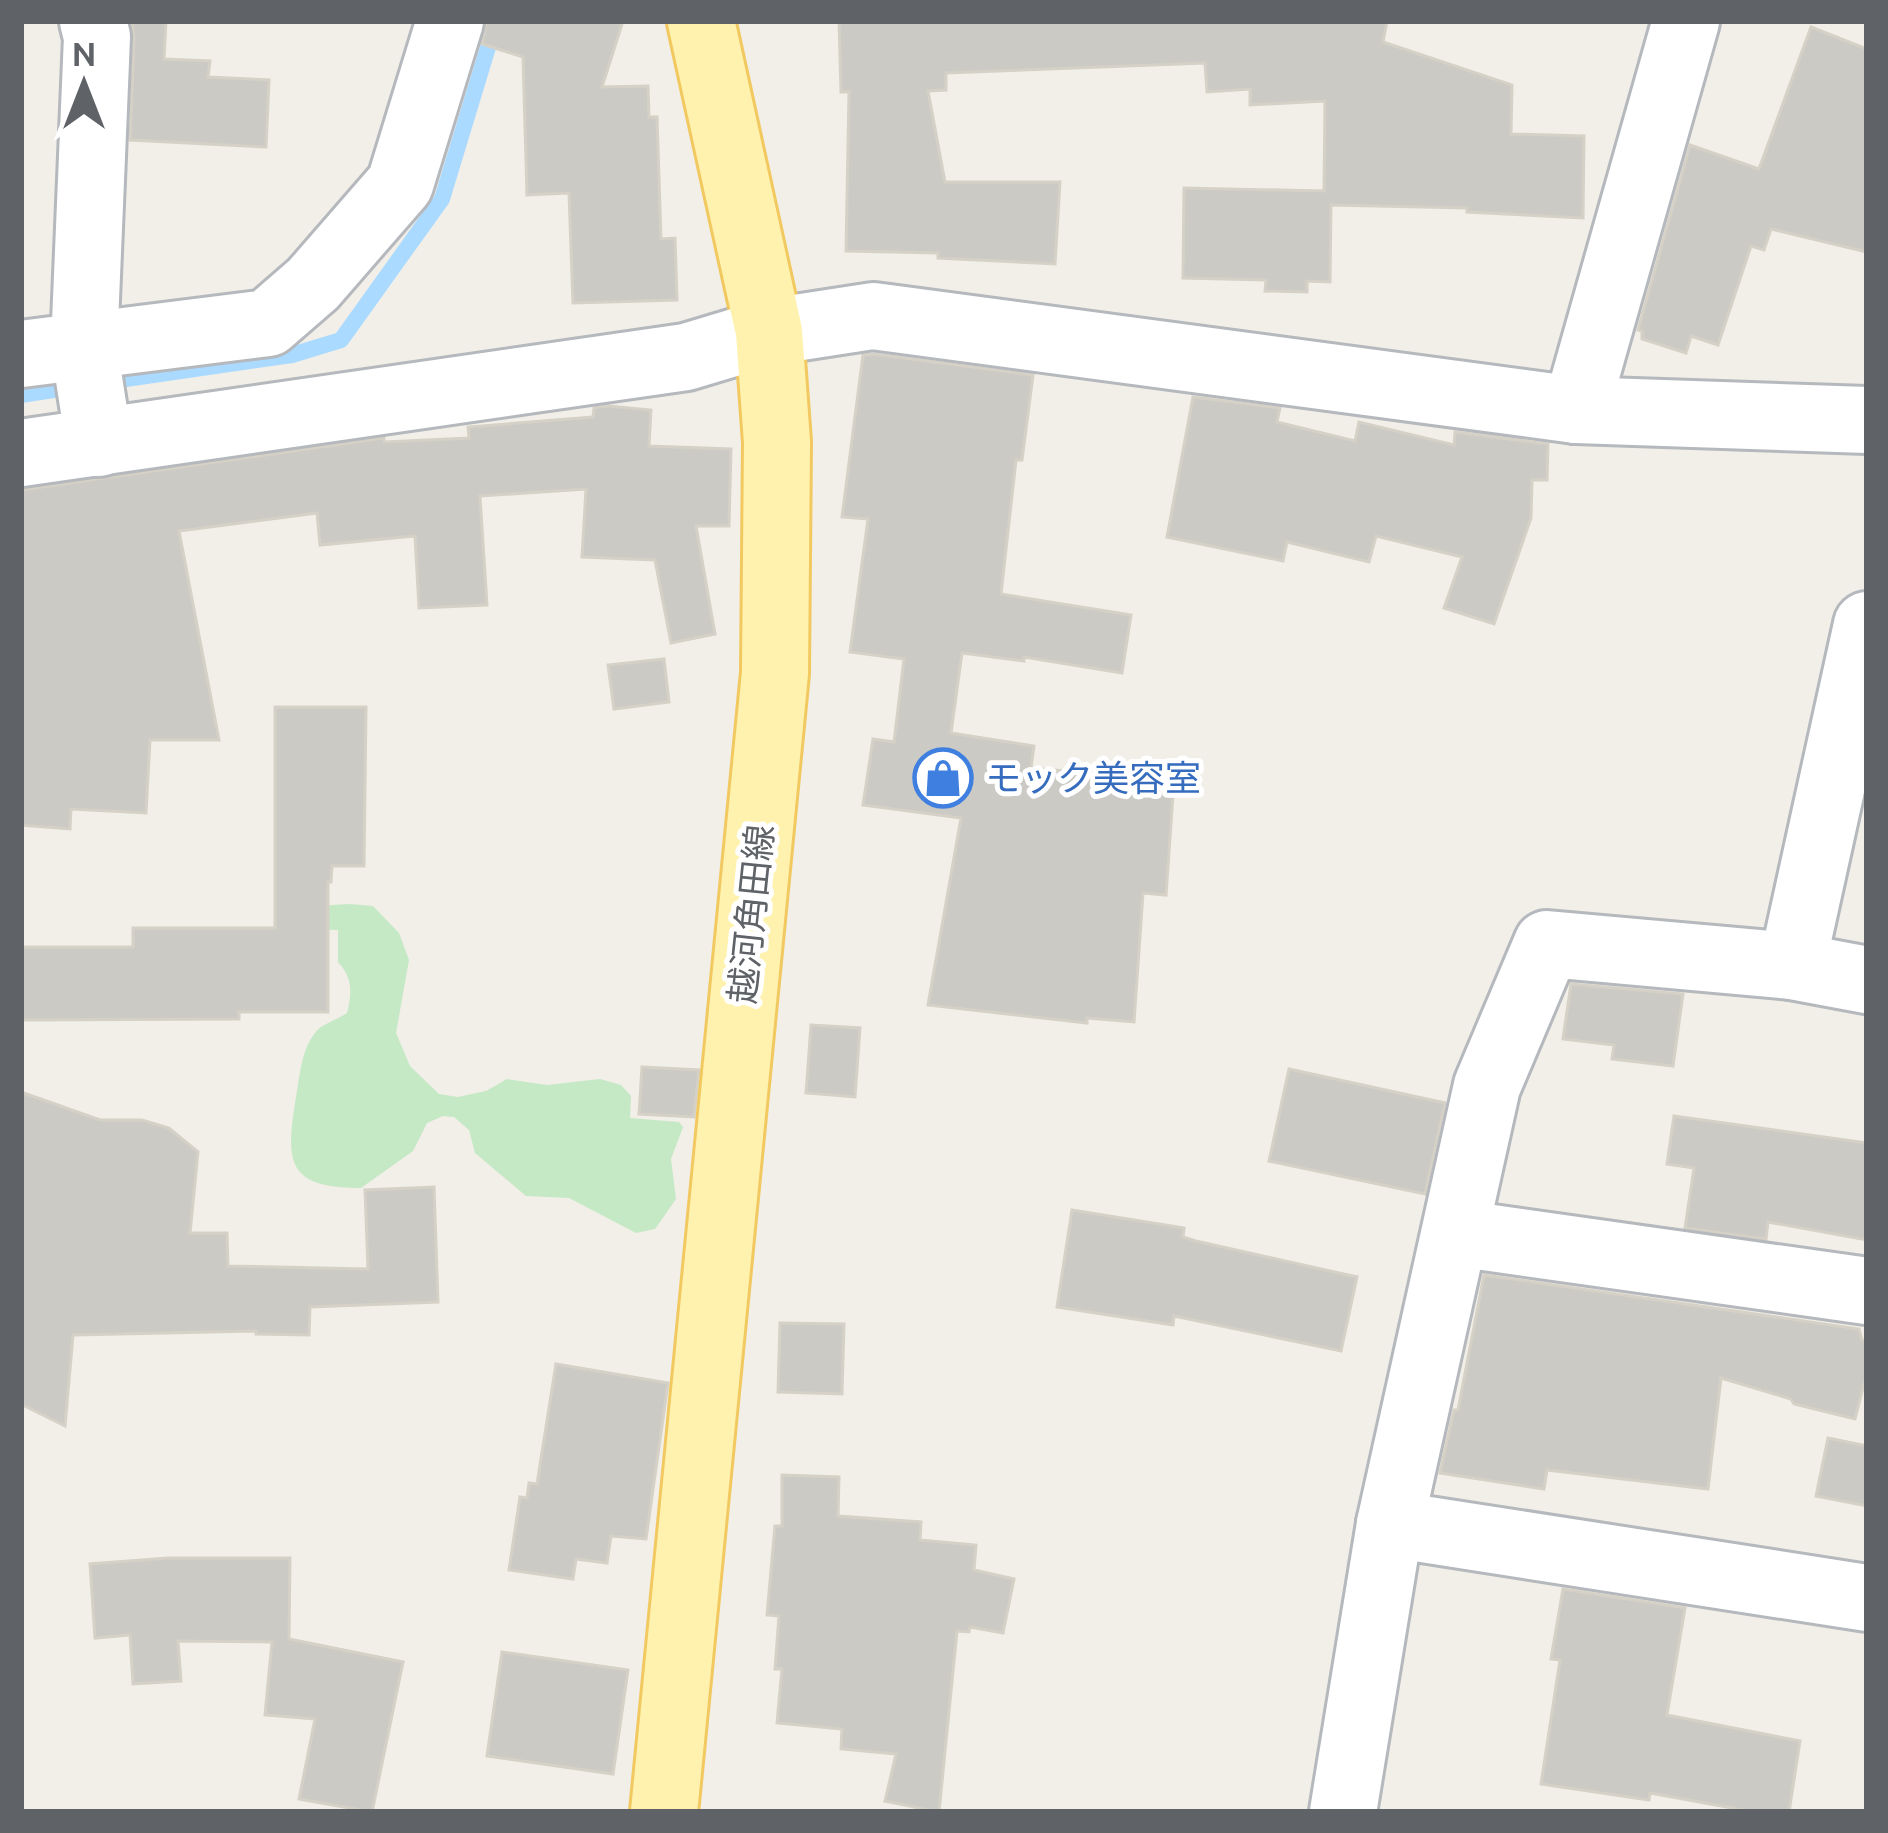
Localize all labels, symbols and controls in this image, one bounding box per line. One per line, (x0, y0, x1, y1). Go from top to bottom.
north arrow (24, 24, 144, 144)
text: N (72, 35, 96, 72)
shop icon: モック美容室 (912, 747, 974, 809)
place label: モック美容室 (985, 757, 1201, 798)
street label: 越河角田線 (721, 822, 780, 1006)

